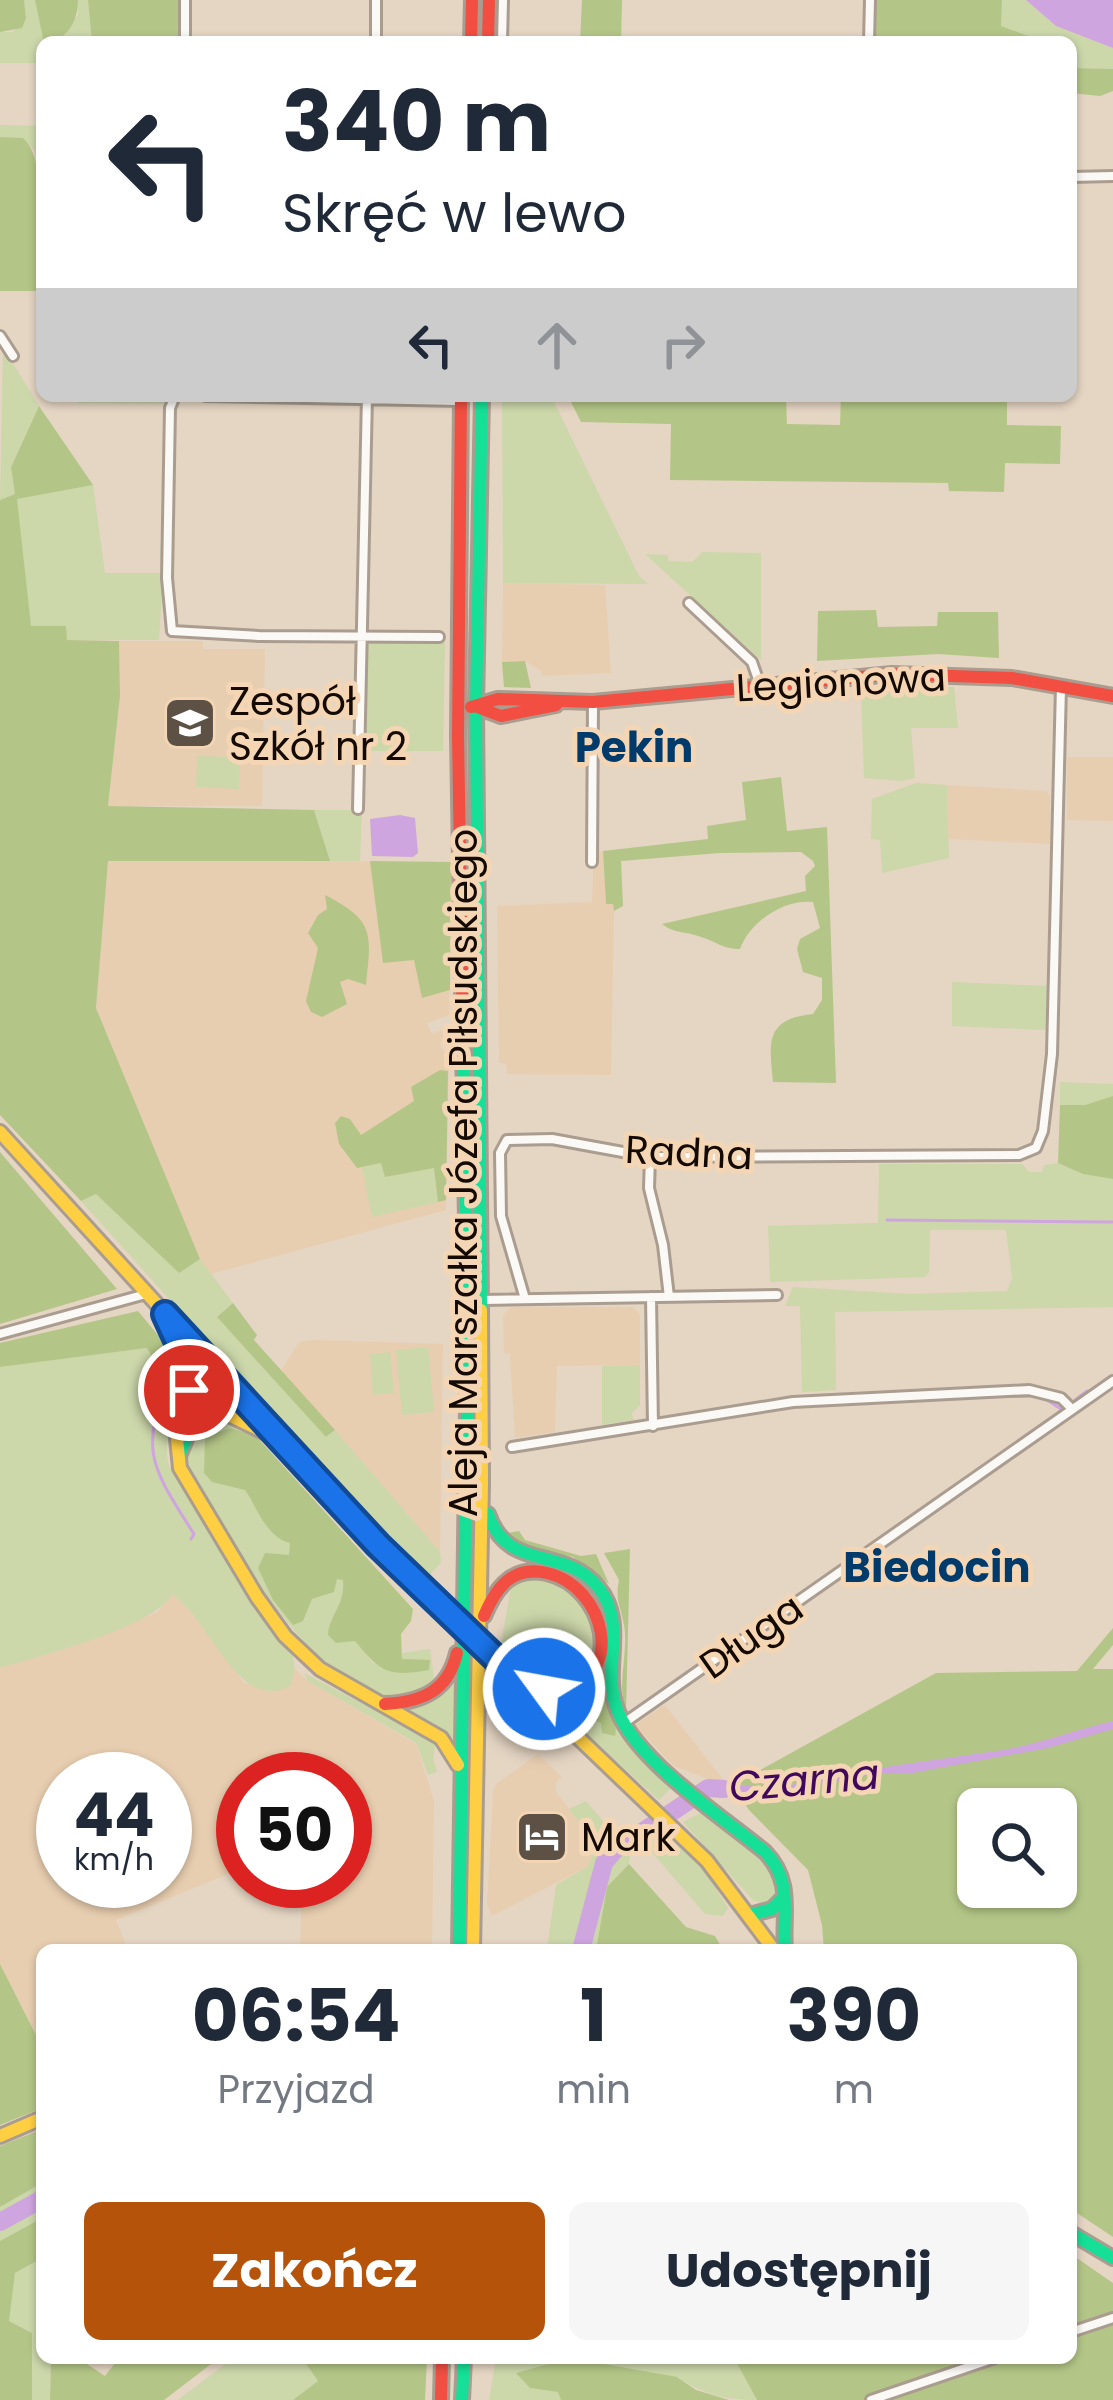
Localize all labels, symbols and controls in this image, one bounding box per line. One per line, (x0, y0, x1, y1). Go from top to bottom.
text: 340 m (282, 63, 551, 180)
icon: left (84, 84, 240, 240)
text: Skręć w lewo (282, 175, 627, 251)
icon: left (398, 312, 464, 378)
icon: ahead (524, 312, 590, 378)
icon: right (650, 312, 716, 378)
street label: Legionowa (735, 650, 947, 715)
place label: Zespół Szkół nr 2 (229, 674, 407, 774)
school or university icon: Zespół Szkół nr 2 (162, 695, 218, 751)
district label: Pekin (575, 718, 693, 777)
street label: Aleja Marszałka Józefa Piłsudskiego (436, 829, 491, 1517)
street label: Radna (624, 1122, 754, 1183)
pin (138, 1339, 240, 1441)
icon: arrive (156, 1357, 222, 1423)
district label: Biedocin (843, 1538, 1031, 1597)
street label: Długa (688, 1581, 814, 1692)
position arrow (481, 1626, 607, 1752)
water label: Czarna (726, 1745, 882, 1816)
speed limit sign: 50 (216, 1752, 372, 1908)
text: 44 (73, 1773, 155, 1857)
map controls (957, 1788, 1077, 1908)
button: search (957, 1788, 1077, 1908)
hotel icon: Mark (514, 1809, 570, 1865)
place label: Mark (581, 1810, 676, 1865)
text: km/h (74, 1838, 154, 1881)
text: 06:54 (192, 1965, 400, 2066)
text: 1 (580, 1965, 607, 2066)
text: 390 (787, 1965, 921, 2066)
text: Przyjazd (218, 2062, 375, 2117)
text: min (556, 2062, 631, 2117)
text: m (834, 2062, 874, 2117)
button: Zakończ (84, 2202, 545, 2340)
button: Udostępnij (569, 2202, 1029, 2340)

